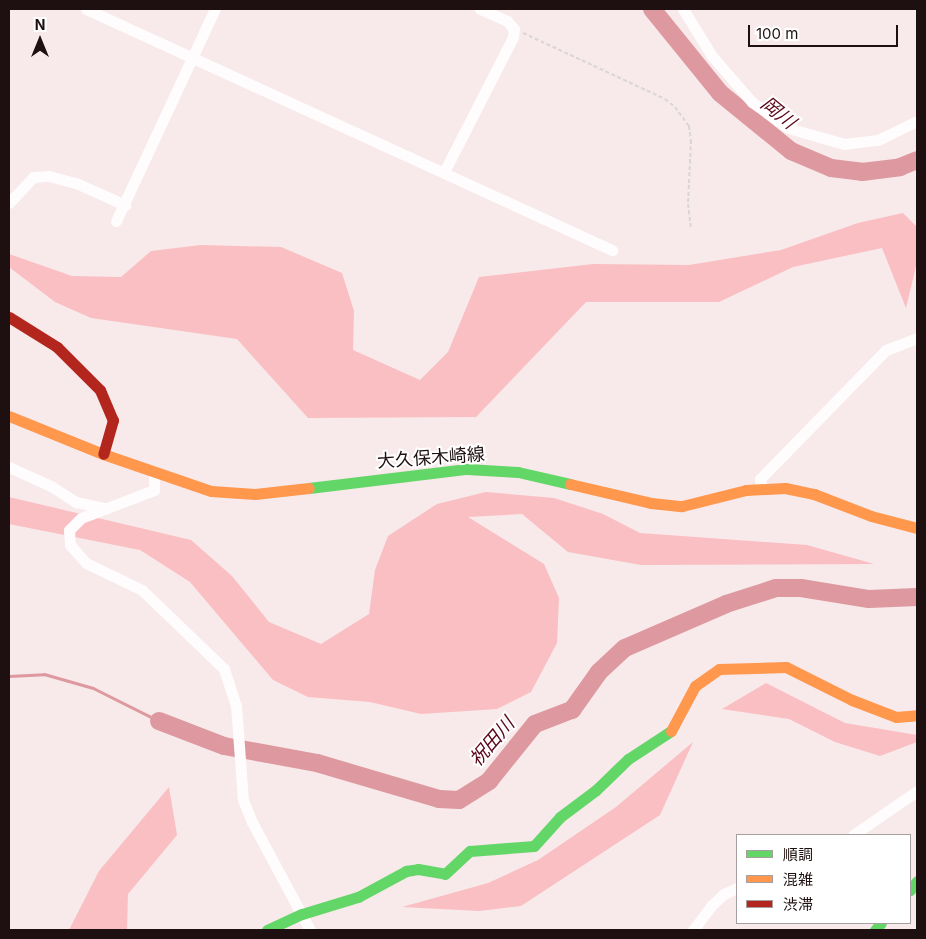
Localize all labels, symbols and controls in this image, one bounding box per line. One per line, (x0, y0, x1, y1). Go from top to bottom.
north arrow (15, 15, 65, 65)
scale bar (751, 15, 901, 47)
text: N (35, 16, 45, 33)
text: 100 m (756, 24, 798, 43)
water label: 岡川 (756, 92, 800, 134)
street label: 大久保木崎線 (376, 443, 486, 473)
water label: 祝田川 (465, 713, 519, 771)
legend (736, 834, 911, 924)
text: 順調 (783, 845, 813, 864)
text: 混雑 (783, 870, 813, 889)
text: 渋滞 (783, 895, 813, 914)

